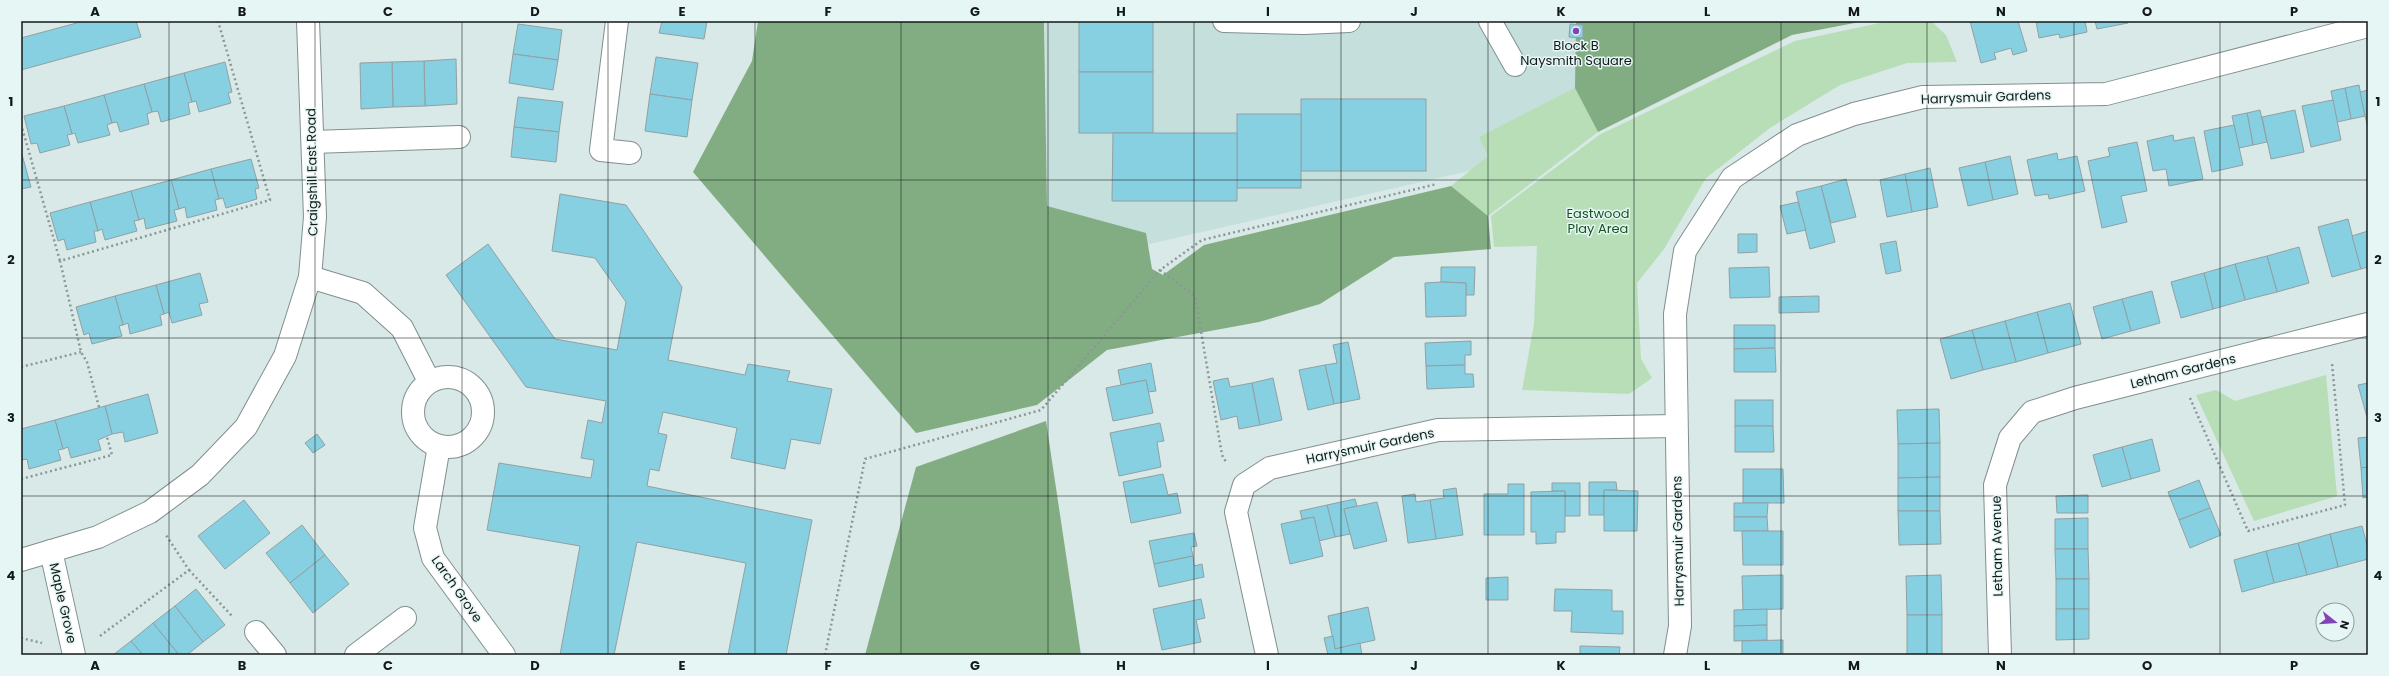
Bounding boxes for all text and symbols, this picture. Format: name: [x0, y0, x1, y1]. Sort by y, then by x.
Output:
text: A: [90, 2, 100, 21]
text: B: [238, 2, 247, 21]
text: C: [383, 2, 393, 21]
text: D: [530, 2, 540, 21]
text: E: [678, 2, 686, 21]
text: F: [824, 2, 832, 21]
text: G: [970, 2, 980, 21]
text: H: [1116, 2, 1126, 21]
text: I: [1266, 2, 1270, 21]
text: J: [1410, 2, 1418, 21]
text: K: [1556, 2, 1566, 21]
text: L: [1704, 2, 1710, 21]
text: M: [1848, 2, 1860, 21]
text: N: [1996, 2, 2006, 21]
text: O: [2142, 2, 2152, 21]
text: P: [2290, 2, 2298, 21]
marker: Block B Naysmith Square: [1571, 26, 1581, 36]
place label: Block B Naysmith Square: [1520, 36, 1632, 70]
street label: Harrysmuir Gardens: [1920, 85, 2052, 109]
text: 1: [9, 92, 13, 111]
text: 1: [2376, 92, 2380, 111]
street label: Craigshill East Road: [301, 108, 323, 236]
park label: Eastwood Play Area: [1566, 204, 1630, 238]
text: 2: [7, 250, 15, 269]
text: 2: [2374, 250, 2382, 269]
street label: Letham Gardens: [2128, 349, 2238, 393]
text: 3: [7, 408, 15, 427]
text: 3: [2374, 408, 2382, 427]
street label: Harrysmuir Gardens: [1304, 423, 1436, 469]
street label: Harrysmuir Gardens: [1667, 475, 1689, 606]
street label: Letham Avenue: [1987, 495, 2007, 597]
street label: Larch Grove: [427, 552, 487, 626]
street label: Maple Grove: [45, 561, 81, 645]
text: 4: [7, 566, 16, 585]
text: 4: [2374, 566, 2383, 585]
north arrow: [2315, 602, 2355, 642]
text: N: [2336, 619, 2353, 631]
text: A: [90, 656, 100, 675]
text: B: [238, 656, 247, 675]
text: C: [383, 656, 393, 675]
text: D: [530, 656, 540, 675]
text: E: [678, 656, 686, 675]
text: F: [824, 656, 832, 675]
text: G: [970, 656, 980, 675]
text: H: [1116, 656, 1126, 675]
text: I: [1266, 656, 1270, 675]
text: J: [1410, 656, 1418, 675]
text: K: [1556, 656, 1566, 675]
text: L: [1704, 656, 1710, 675]
text: M: [1848, 656, 1860, 675]
text: N: [1996, 656, 2006, 675]
text: O: [2142, 656, 2152, 675]
text: P: [2290, 656, 2298, 675]

